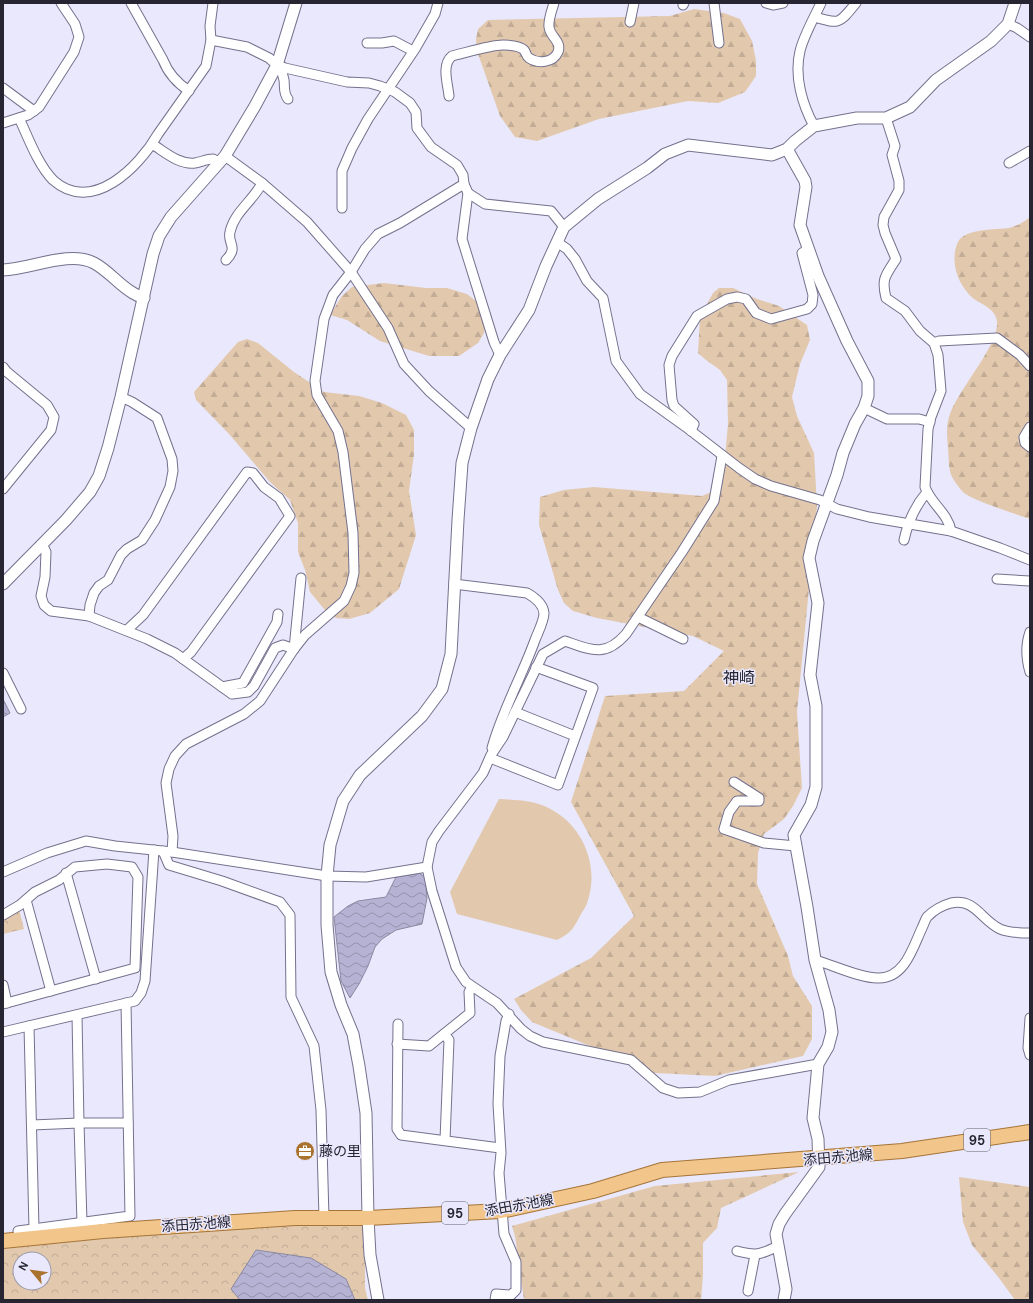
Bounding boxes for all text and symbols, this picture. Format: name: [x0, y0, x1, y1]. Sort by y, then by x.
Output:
district label: 神崎: [723, 667, 755, 688]
road number: 95: [964, 1129, 990, 1151]
office icon: 藤の里: [294, 1140, 316, 1162]
place label: 藤の里: [319, 1142, 361, 1160]
street label: 添田赤池線: [802, 1145, 874, 1169]
street label: 添田赤池線: [483, 1190, 555, 1220]
road number: 95: [442, 1202, 468, 1224]
street label: 添田赤池線: [160, 1213, 232, 1235]
north arrow: [12, 1251, 52, 1291]
text: N: [15, 1259, 31, 1273]

